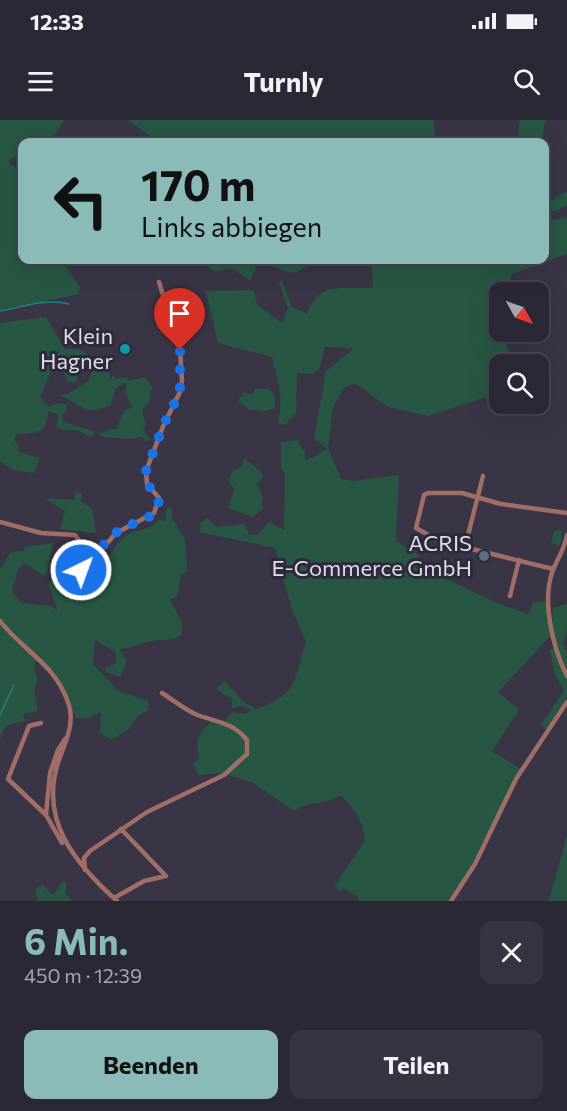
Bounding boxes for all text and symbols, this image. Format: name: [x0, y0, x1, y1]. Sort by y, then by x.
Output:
text: 12:33: [30, 8, 84, 35]
icon: menu: [24, 65, 57, 98]
text: Turnly: [243, 65, 324, 98]
icon: search: [510, 65, 543, 98]
text: 170 m: [141, 158, 255, 210]
icon: left: [42, 162, 120, 240]
text: Links abbiegen: [141, 210, 322, 243]
north arrow: [489, 282, 549, 342]
map controls: [489, 282, 549, 414]
pin: [154, 288, 205, 350]
icon: arrive: [163, 297, 196, 330]
place label: Klein Hagner: [40, 322, 113, 374]
marker: Klein Hagner: [118, 342, 132, 356]
button: search: [489, 354, 549, 414]
place label: ACRIS E-Commerce GmbH: [272, 529, 472, 581]
position arrow: [49, 538, 113, 602]
marker: ACRIS E-Commerce GmbH: [477, 549, 491, 563]
text: 6 Min.: [24, 918, 128, 962]
button: close: [480, 921, 543, 984]
text: 450 m · 12:39: [24, 963, 142, 987]
button: Beenden: [24, 1030, 278, 1099]
button: Teilen: [290, 1030, 543, 1099]

